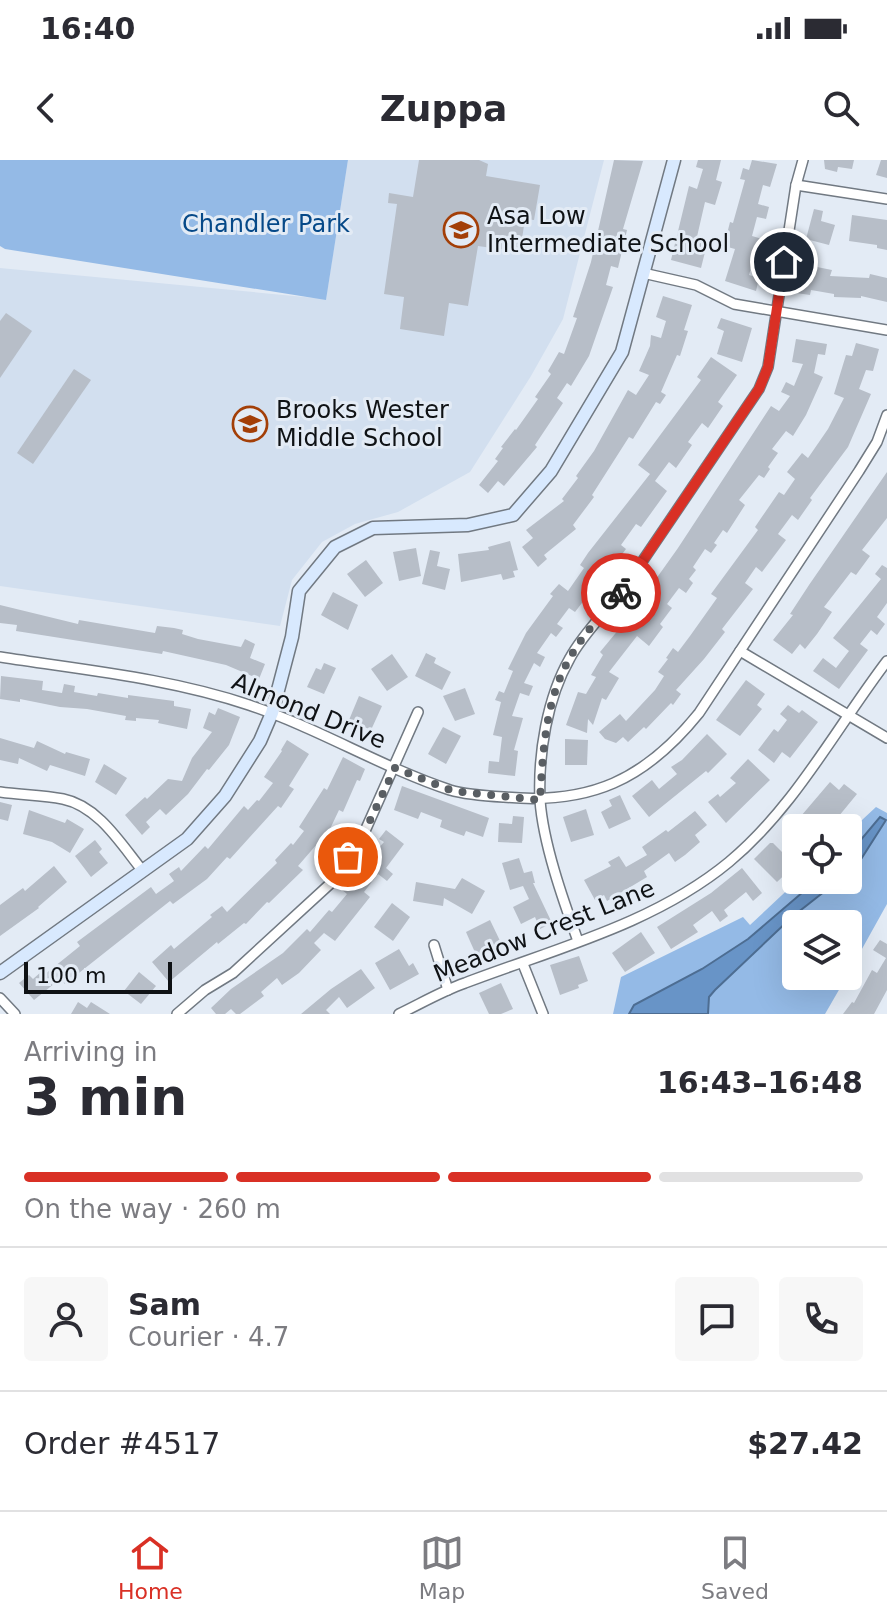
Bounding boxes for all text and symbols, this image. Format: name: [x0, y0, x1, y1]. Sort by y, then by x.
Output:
text: 16:40: [40, 11, 136, 46]
icon: back: [24, 86, 68, 130]
icon: search: [819, 86, 863, 130]
text: Zuppa: [380, 88, 507, 129]
place label: Asa Low Intermediate School: [487, 202, 729, 258]
park label: Chandler Park: [182, 210, 350, 238]
school or university icon: Asa Low Intermediate School: [442, 211, 480, 249]
pin: [750, 228, 818, 296]
icon: home: [762, 240, 806, 284]
place label: Brooks Wester Middle School: [276, 396, 449, 452]
school or university icon: Brooks Wester Middle School: [231, 405, 269, 443]
courier: [581, 553, 661, 633]
icon: bike: [599, 571, 643, 615]
street label: Almond Drive: [228, 667, 390, 755]
map controls: [782, 814, 862, 990]
button: locate: [782, 814, 862, 894]
pin: [314, 823, 382, 891]
icon: bag: [326, 835, 370, 879]
street label: Meadow Crest Lane: [429, 874, 659, 988]
button: layers: [782, 910, 862, 990]
scale bar: [24, 958, 172, 994]
text: 100 m: [36, 963, 106, 988]
text: Arriving in: [24, 1037, 158, 1067]
text: 16:43–16:48: [657, 1065, 863, 1100]
text: 3 min: [24, 1067, 187, 1127]
text: On the way · 260 m: [24, 1194, 281, 1224]
button: person: [24, 1277, 108, 1361]
button: chat: [675, 1277, 759, 1361]
button: phone: [779, 1277, 863, 1361]
text: Sam: [128, 1287, 201, 1322]
text: Courier · 4.7: [128, 1322, 289, 1352]
text: Order #4517: [24, 1426, 220, 1461]
text: $27.42: [747, 1426, 863, 1461]
tab: Home: [118, 1531, 183, 1604]
tab: Map: [419, 1531, 465, 1604]
tab: Saved: [701, 1531, 769, 1604]

